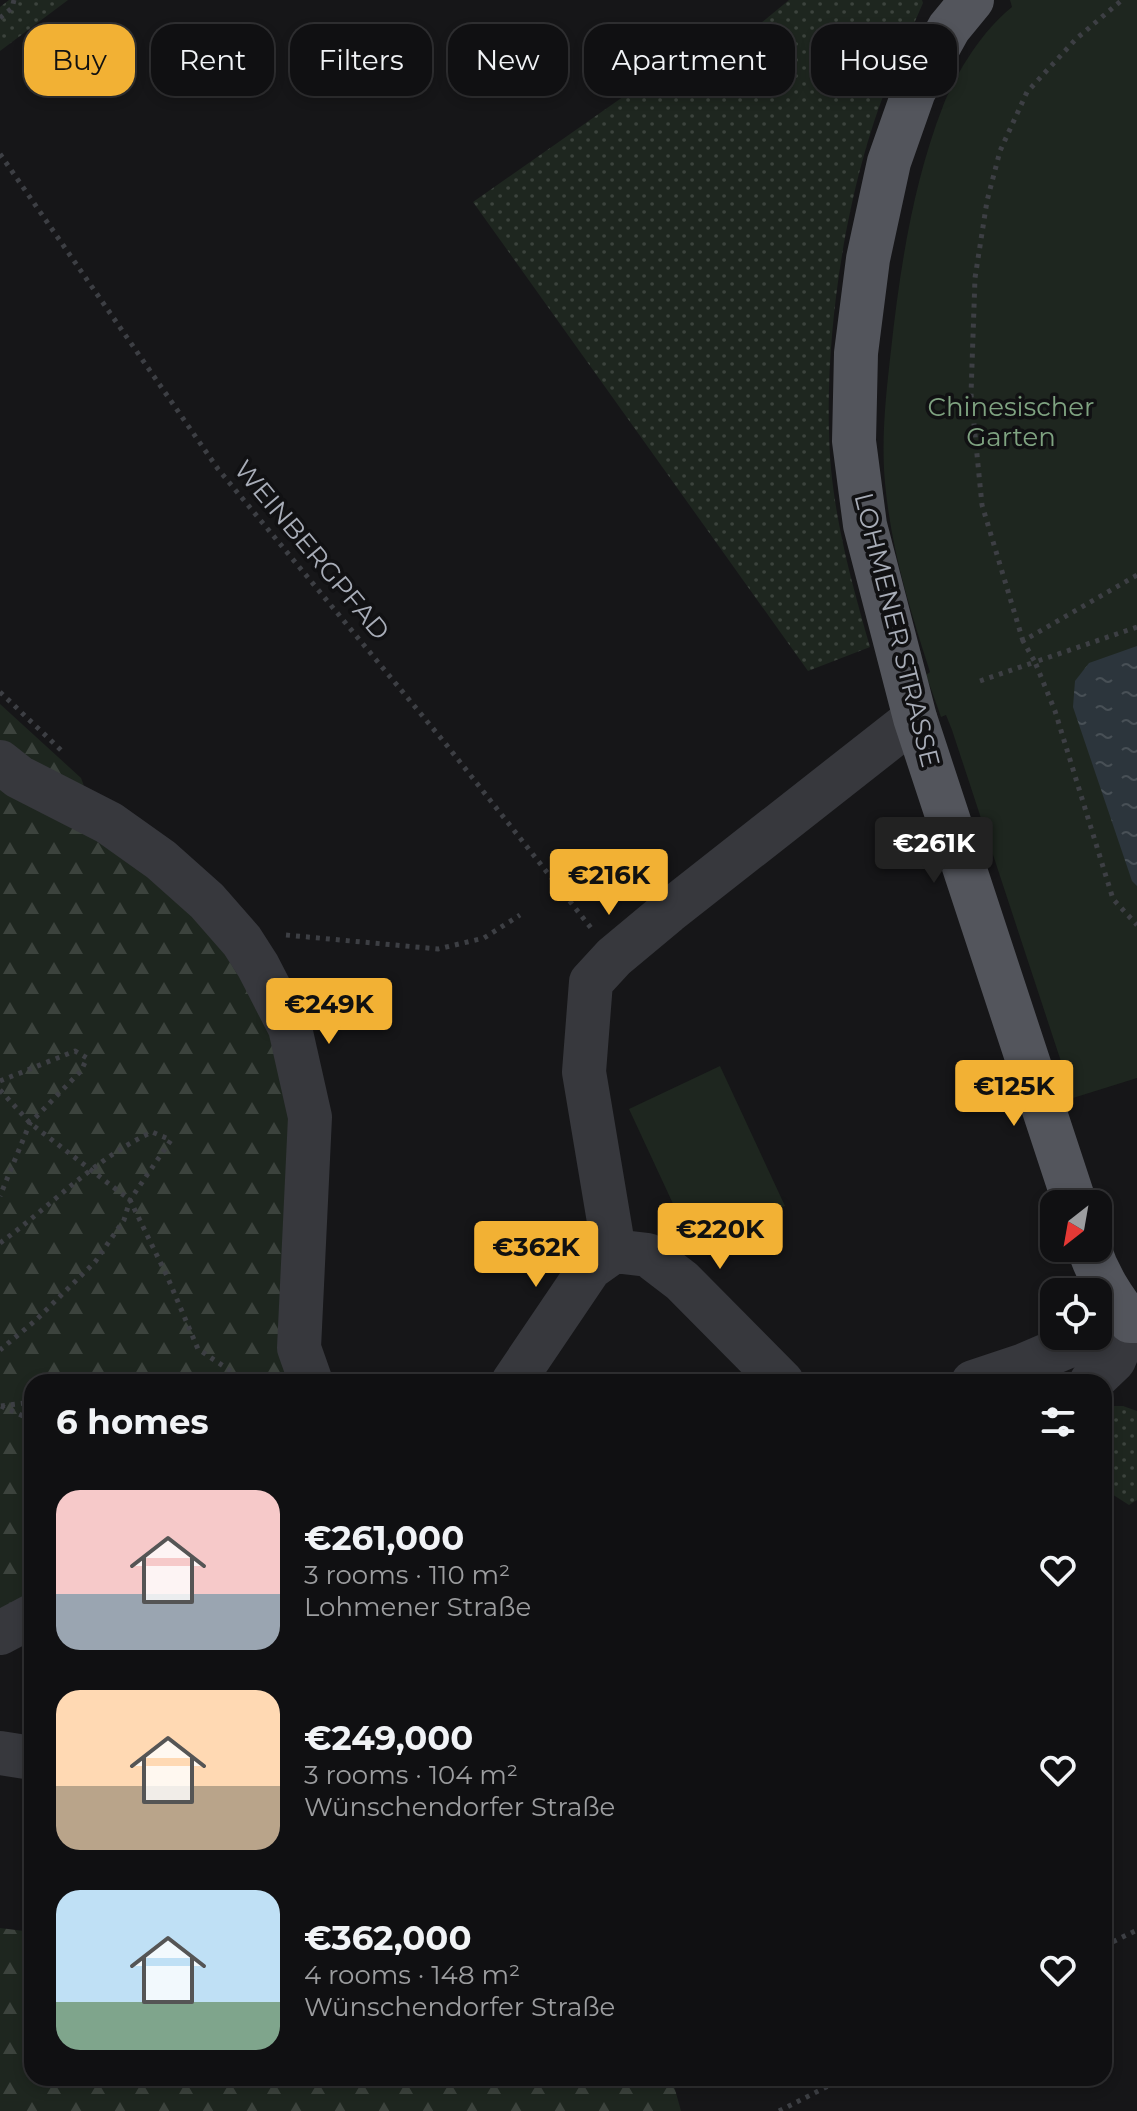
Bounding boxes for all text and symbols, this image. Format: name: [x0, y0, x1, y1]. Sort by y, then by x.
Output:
chip: Buy: [24, 24, 135, 96]
chip: Rent: [151, 24, 274, 96]
chip: Filters: [290, 24, 432, 96]
chip: New: [448, 24, 568, 96]
chip: Apartment: [584, 24, 795, 96]
chip: House: [811, 24, 957, 96]
park label: Chinesischer Garten: [928, 391, 1094, 453]
street label: WEINBERGPFAD: [227, 454, 397, 646]
street label: LOHMENER STRASSE: [847, 489, 947, 771]
pin: €261K: [878, 817, 990, 885]
text: €261K: [893, 827, 975, 859]
pin: €216K: [553, 849, 665, 917]
text: €216K: [568, 859, 650, 891]
pin: €249K: [273, 978, 385, 1046]
text: €249K: [284, 988, 374, 1020]
pin: €125K: [958, 1060, 1070, 1128]
text: €125K: [973, 1070, 1055, 1102]
north arrow: [1040, 1190, 1112, 1262]
map controls: [1040, 1190, 1112, 1350]
pin: €220K: [664, 1203, 776, 1271]
text: €220K: [676, 1213, 764, 1245]
pin: €362K: [480, 1221, 592, 1289]
text: €362K: [492, 1231, 580, 1263]
button: locate: [1040, 1278, 1112, 1350]
icon: filters: [1036, 1400, 1080, 1444]
text: 6 homes: [56, 1401, 209, 1443]
text: €261,000: [304, 1517, 464, 1559]
icon: home: [120, 1522, 216, 1618]
icon: heart: [1036, 1548, 1080, 1592]
text: 3 rooms · 110 m²: [304, 1559, 510, 1591]
text: Lohmener Straße: [304, 1591, 531, 1623]
text: €249,000: [304, 1717, 473, 1759]
icon: home: [120, 1722, 216, 1818]
icon: heart: [1036, 1748, 1080, 1792]
text: 3 rooms · 104 m²: [304, 1759, 518, 1791]
text: Wünschendorfer Straße: [304, 1791, 615, 1823]
text: €362,000: [304, 1917, 471, 1959]
icon: home: [120, 1922, 216, 2018]
icon: heart: [1036, 1948, 1080, 1992]
text: 4 rooms · 148 m²: [304, 1959, 520, 1991]
text: Wünschendorfer Straße: [304, 1991, 615, 2023]

